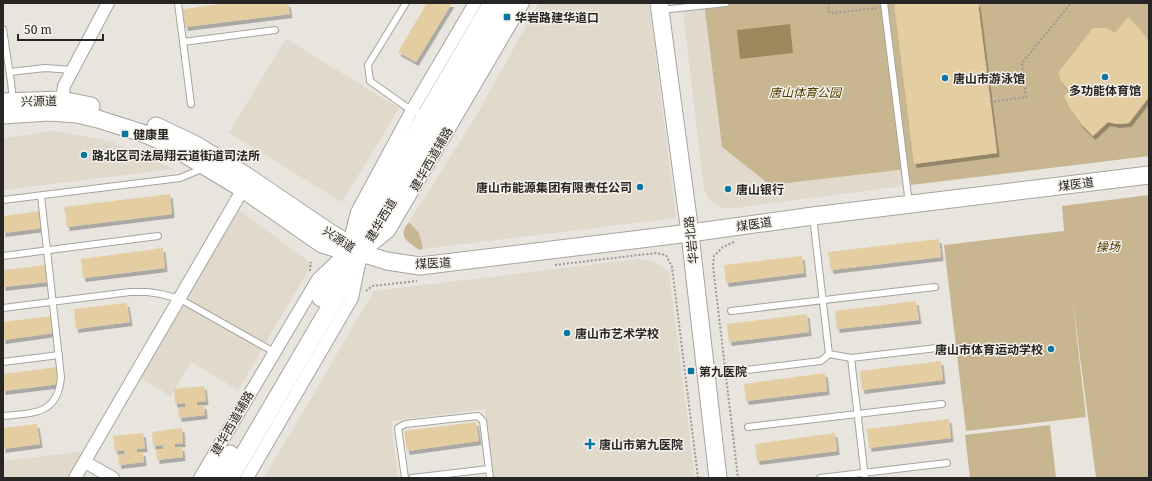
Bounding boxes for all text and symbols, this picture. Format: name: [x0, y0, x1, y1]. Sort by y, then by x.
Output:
place label: 华岩路建华道口: [515, 9, 599, 26]
marker: 华岩路建华道口: [502, 12, 512, 22]
scale bar: [18, 16, 103, 42]
text: 50 m: [24, 21, 52, 38]
place label: 唐山市游泳馆: [953, 70, 1025, 87]
marker: 多功能体育馆: [1100, 72, 1110, 82]
marker: 唐山市游泳馆: [940, 73, 950, 83]
place label: 多功能体育馆: [1069, 82, 1141, 99]
park label: 唐山体育公园: [769, 84, 843, 101]
street label: 兴源道: [21, 92, 57, 110]
street label: 建华西道辅路: [406, 124, 456, 194]
place label: 健康里: [133, 126, 169, 143]
marker: 健康里: [120, 129, 130, 139]
place label: 路北区司法局翔云道街道司法所: [92, 147, 260, 164]
marker: 路北区司法局翔云道街道司法所: [79, 150, 89, 160]
street label: 煤医道: [1057, 173, 1095, 195]
place label: 唐山市能源集团有限责任公司: [476, 179, 632, 196]
place label: 唐山银行: [736, 181, 784, 198]
marker: 唐山市能源集团有限责任公司: [635, 182, 645, 192]
marker: 唐山银行: [723, 184, 733, 194]
street label: 建华西道: [361, 195, 401, 245]
street label: 煤医道: [735, 213, 773, 235]
street label: 华岩北路: [680, 215, 702, 265]
street label: 兴源道: [319, 222, 359, 256]
park label: 操场: [1096, 238, 1121, 255]
street label: 煤医道: [415, 254, 451, 272]
place label: 唐山市艺术学校: [575, 325, 659, 342]
marker: 唐山市艺术学校: [562, 328, 572, 338]
place label: 唐山市体育运动学校: [935, 341, 1043, 358]
marker: 唐山市体育运动学校: [1046, 344, 1056, 354]
place label: 第九医院: [699, 363, 747, 380]
marker: 第九医院: [686, 366, 696, 376]
street label: 建华西道辅路: [207, 388, 257, 458]
place label: 唐山市第九医院: [599, 436, 683, 453]
marker: 唐山市第九医院: [584, 438, 596, 450]

